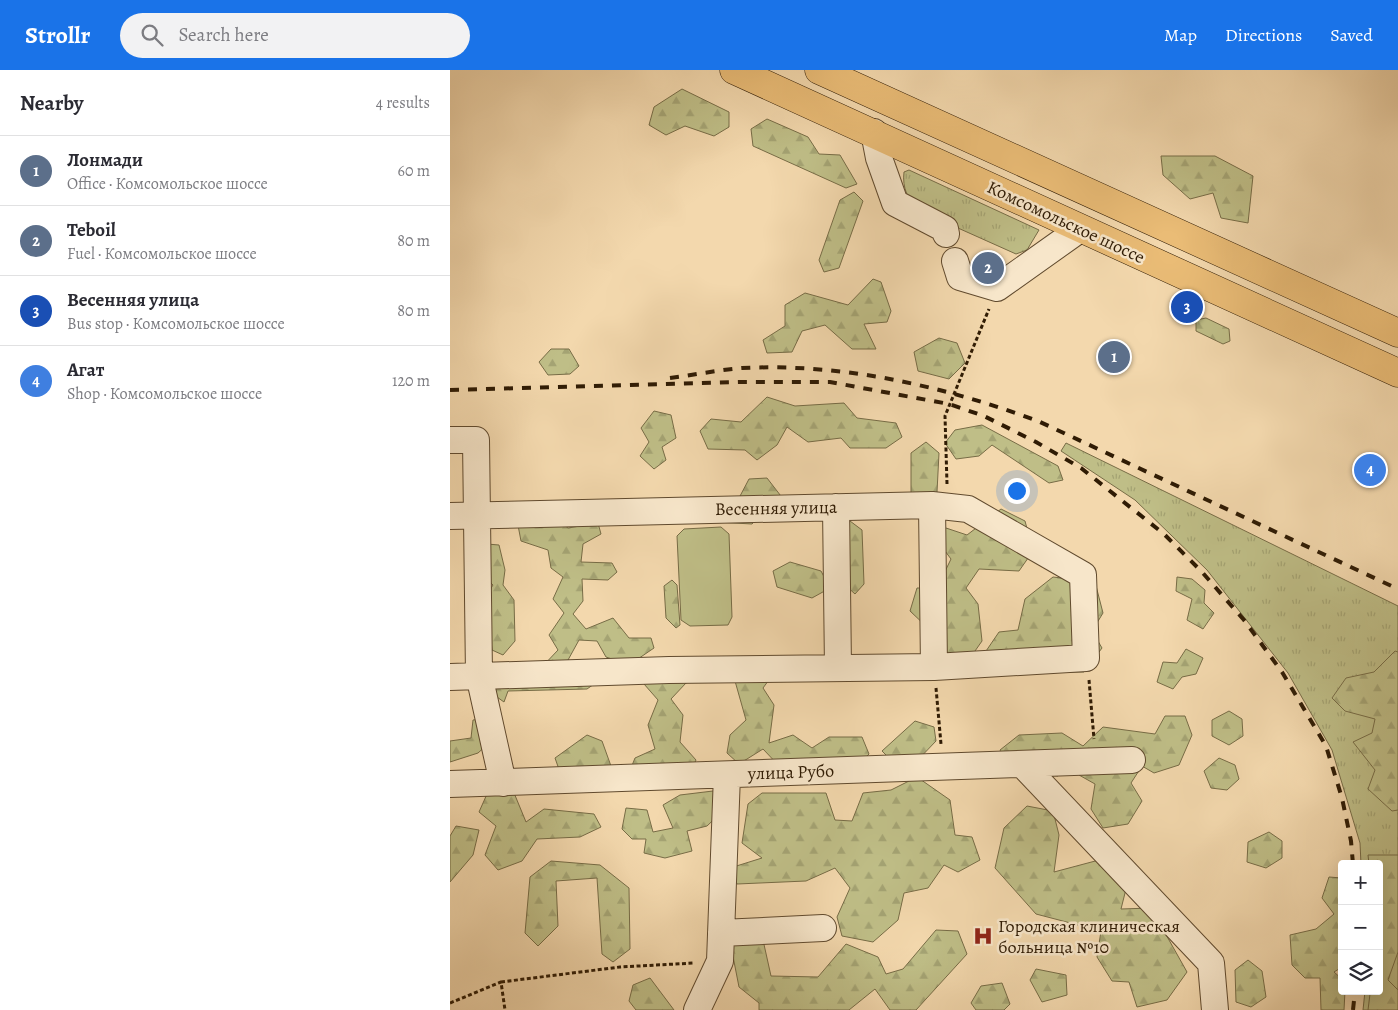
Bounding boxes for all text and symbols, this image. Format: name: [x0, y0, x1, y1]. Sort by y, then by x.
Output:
search box: [120, 13, 470, 58]
text: Strollr: [25, 19, 90, 51]
icon: search: [138, 21, 166, 49]
text: Search here: [178, 22, 269, 48]
text: Map: [1164, 23, 1197, 47]
text: Directions: [1225, 23, 1302, 47]
text: Saved: [1330, 23, 1373, 47]
text: Nearby: [20, 89, 83, 117]
text: 4 results: [376, 92, 430, 114]
text: Лонмади: [67, 147, 143, 173]
text: 1: [33, 160, 39, 182]
text: 60 m: [398, 160, 430, 182]
text: Office · Комсомольское шоссе: [67, 173, 268, 195]
street label: Комсомольское шоссе: [983, 175, 1149, 269]
text: Teboil: [67, 217, 116, 243]
text: 2: [32, 230, 40, 252]
text: 80 m: [397, 230, 430, 252]
text: Fuel · Комсомольское шоссе: [67, 243, 257, 265]
pin: 2: [972, 249, 1004, 287]
text: Весенняя улица: [67, 287, 199, 313]
pin: 3: [1171, 288, 1203, 326]
text: 3: [33, 300, 39, 322]
text: 80 m: [397, 300, 430, 322]
text: Bus stop · Комсомольское шоссе: [67, 313, 285, 335]
pin: 1: [1098, 338, 1130, 376]
text: Агат: [67, 357, 104, 383]
text: 4: [32, 370, 40, 392]
text: 120 m: [392, 370, 430, 392]
text: Shop · Комсомольское шоссе: [67, 383, 262, 405]
pin: 4: [1354, 451, 1386, 489]
your location: [1004, 478, 1030, 504]
street label: Весенняя улица: [715, 495, 838, 521]
street label: улица Рубо: [746, 759, 835, 786]
map controls: [1338, 860, 1383, 995]
button: +: [1338, 860, 1383, 905]
button: −: [1338, 905, 1383, 950]
place label: Городская клиническая больница №10: [998, 914, 1180, 959]
hospital icon: Городская клиническая больница №10: [972, 925, 994, 947]
button: layers: [1338, 950, 1383, 995]

